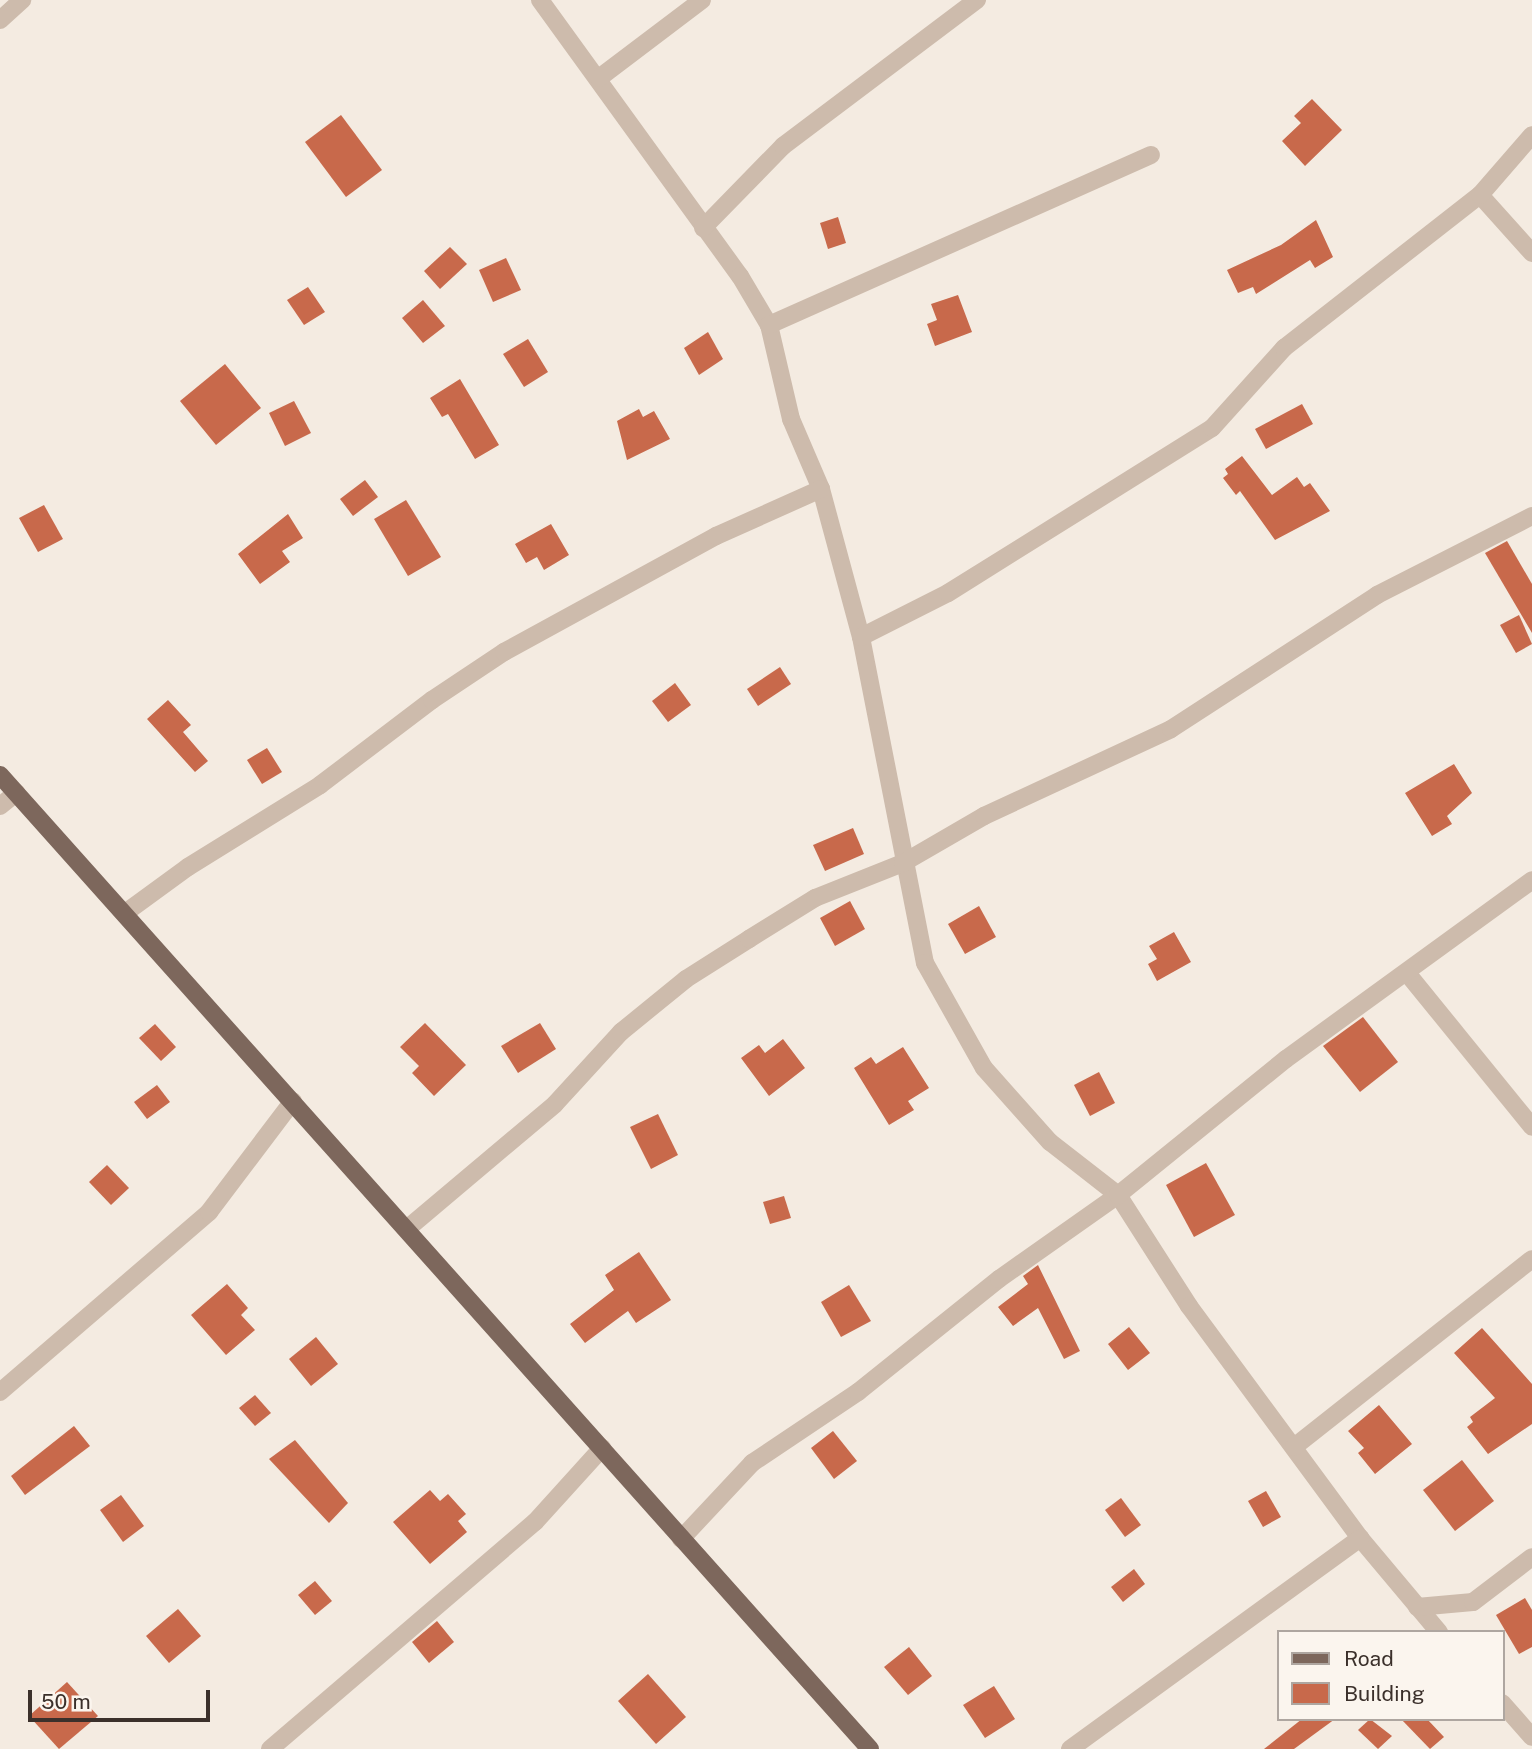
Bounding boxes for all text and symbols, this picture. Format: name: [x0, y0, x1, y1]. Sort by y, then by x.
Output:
legend: [1276, 1630, 1504, 1721]
text: Road: [1344, 1646, 1394, 1671]
scale bar: [32, 1676, 214, 1720]
text: Building: [1344, 1681, 1425, 1706]
text: 50 m: [41, 1689, 91, 1714]

